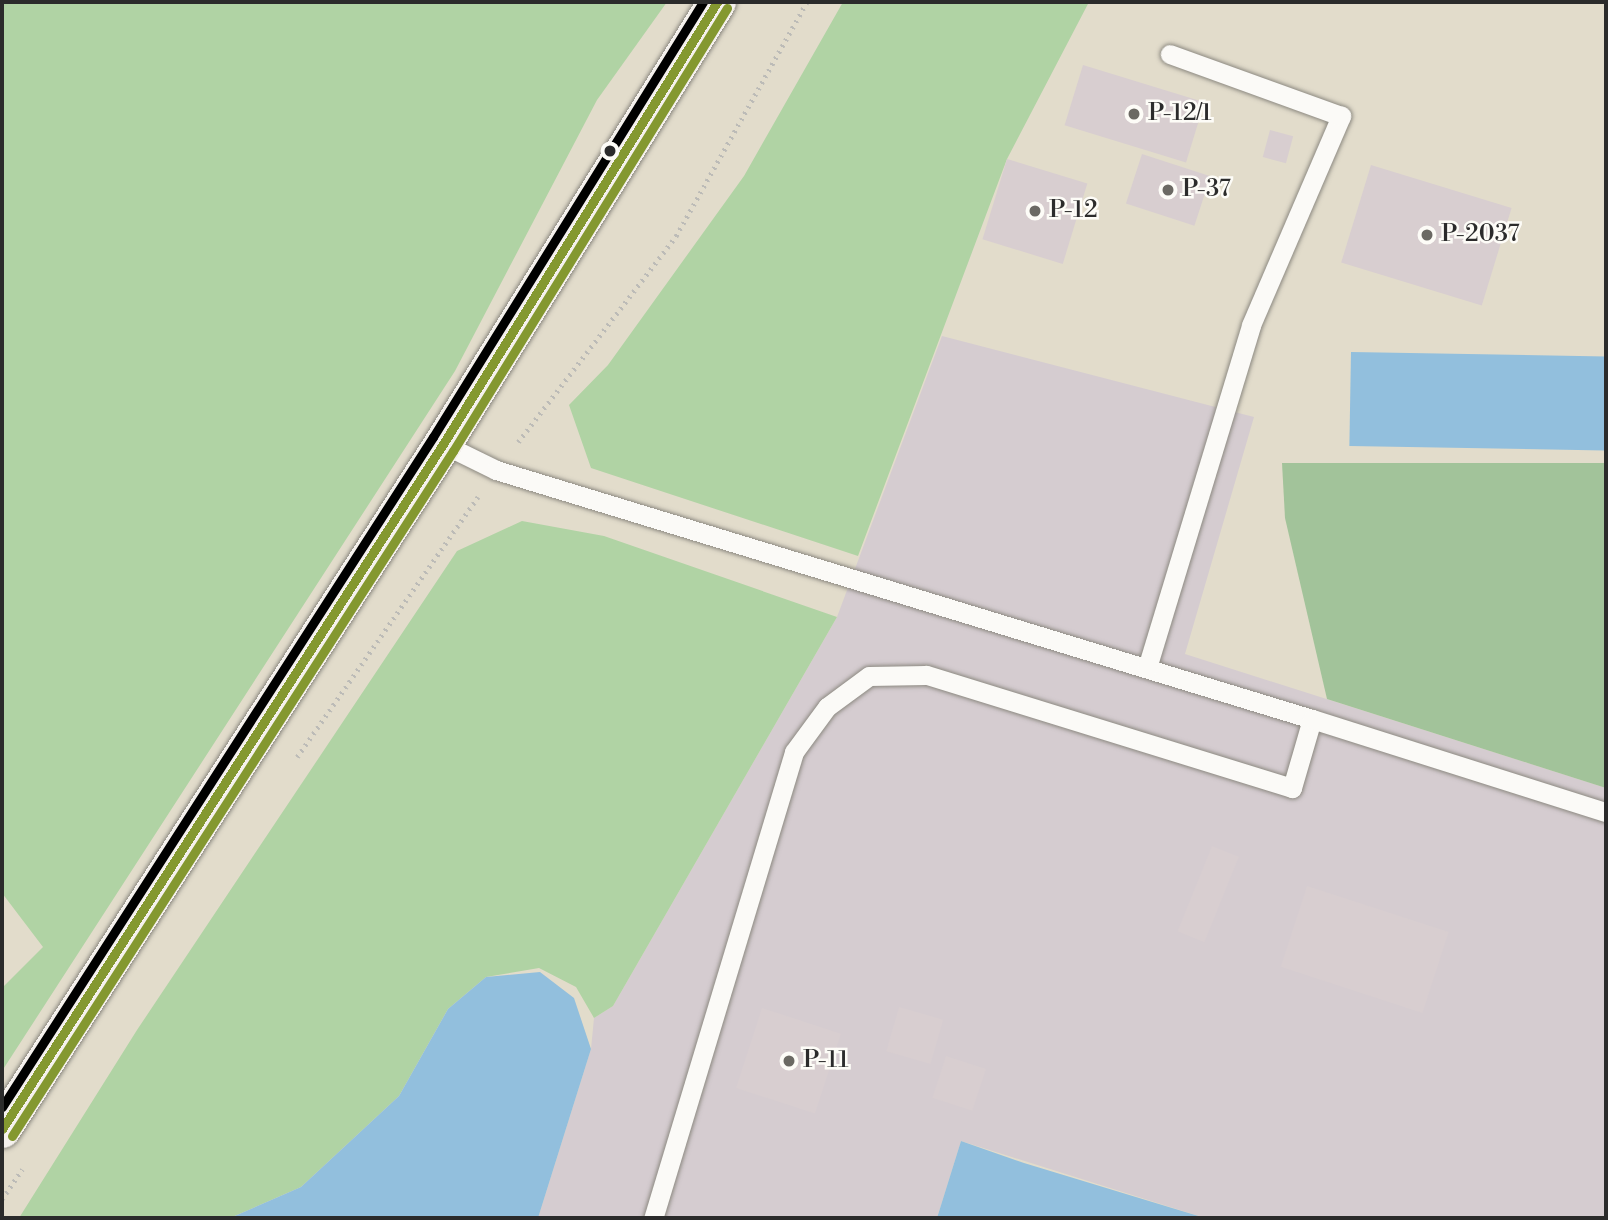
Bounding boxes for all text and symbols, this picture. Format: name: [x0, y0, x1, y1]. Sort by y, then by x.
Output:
place label: P-12/1: [1148, 100, 1211, 128]
marker: P-12/1: [1126, 106, 1142, 122]
unlabelled marker: [603, 144, 617, 158]
place label: P-37: [1182, 176, 1231, 204]
marker: P-37: [1160, 182, 1176, 198]
place label: P-12: [1049, 197, 1098, 225]
marker: P-12: [1027, 203, 1043, 219]
place label: P-2037: [1441, 221, 1520, 249]
marker: P-2037: [1419, 227, 1435, 243]
place label: P-11: [803, 1047, 849, 1075]
marker: P-11: [781, 1053, 797, 1069]

